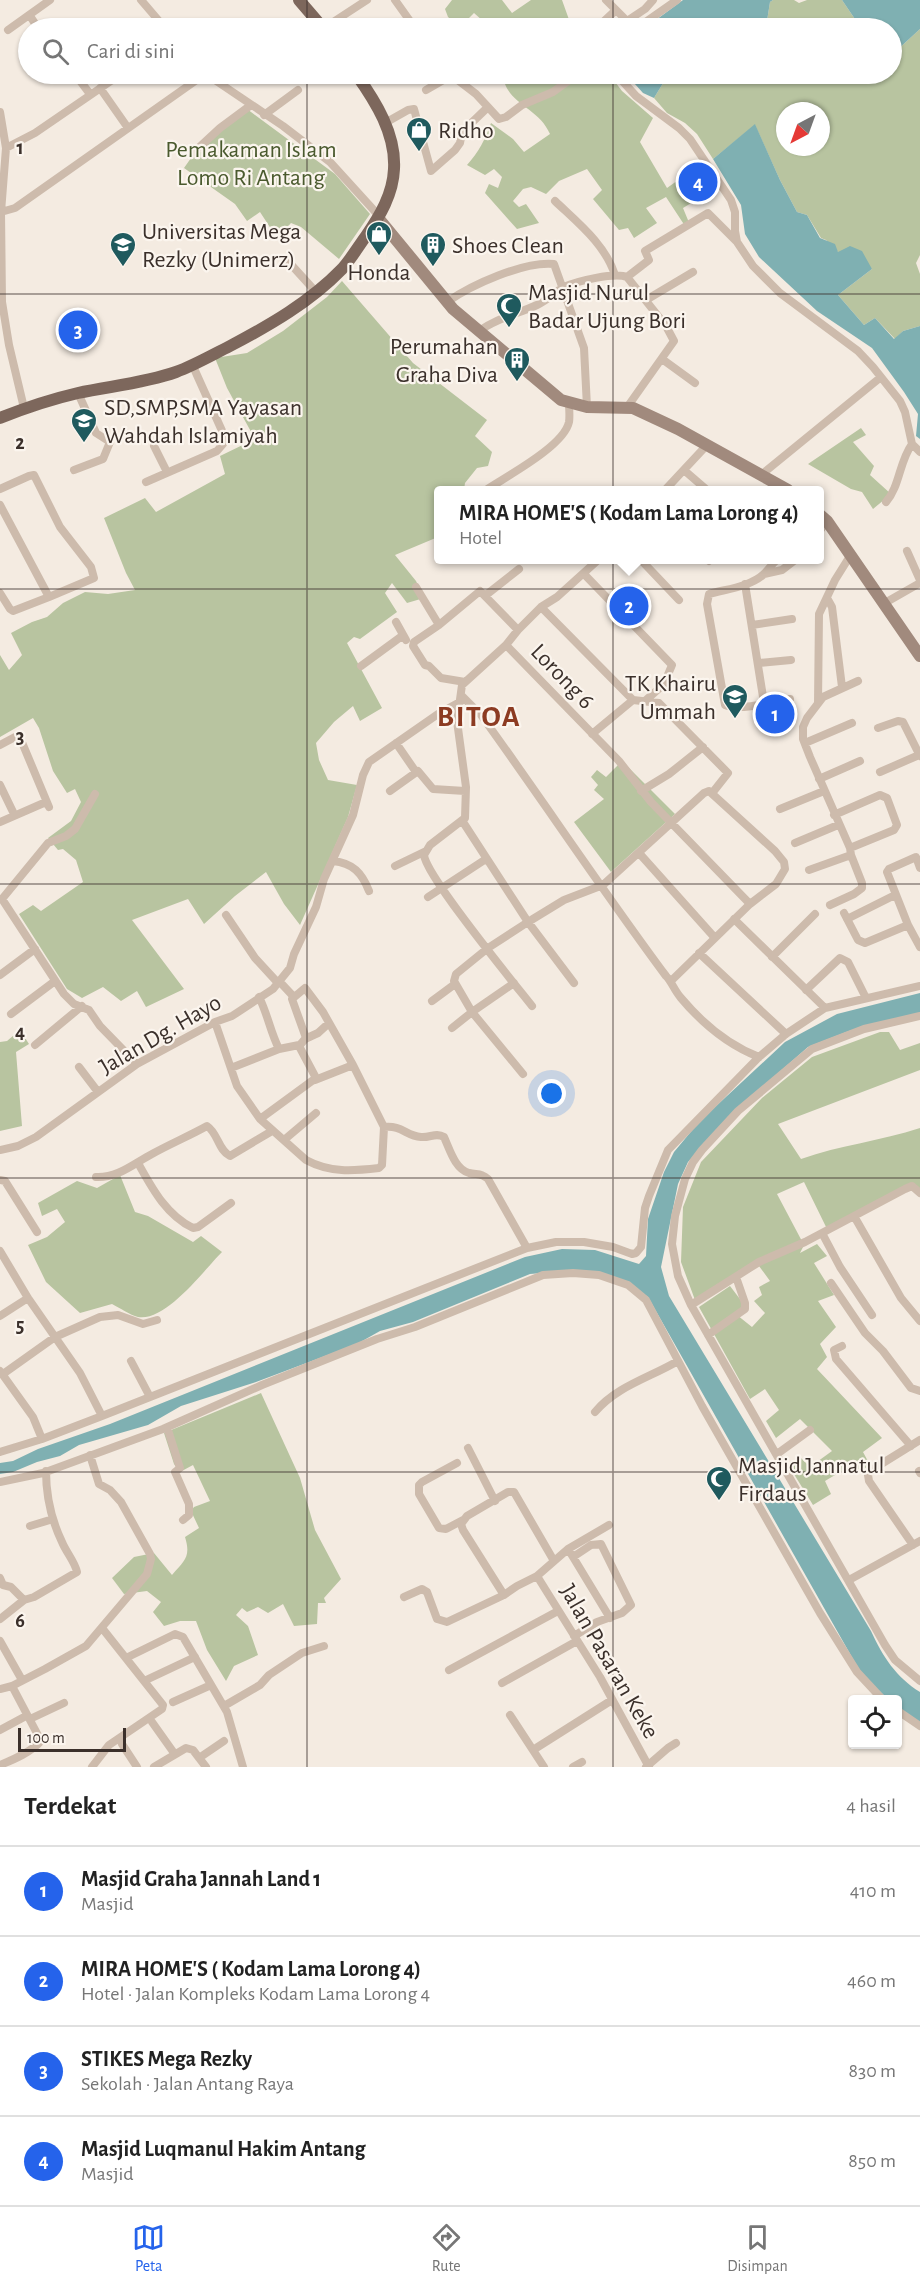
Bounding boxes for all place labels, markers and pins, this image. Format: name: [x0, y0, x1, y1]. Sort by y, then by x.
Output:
shop icon: Ridho: [404, 115, 434, 153]
place label: Ridho: [438, 119, 494, 143]
pin: 4: [678, 160, 718, 204]
shop icon: Honda: [364, 219, 394, 257]
place label: Universitas Mega Rezky (Unimerz): [142, 220, 301, 272]
school or university icon: Universitas Mega Rezky (Unimerz): [108, 230, 138, 268]
building icon: Shoes Clean: [418, 230, 448, 268]
place label: Shoes Clean: [452, 234, 564, 258]
place label: Honda: [347, 261, 411, 285]
place label: Masjid Nurul Badar Ujung Bori: [528, 281, 686, 333]
mosque icon: Masjid Nurul Badar Ujung Bori: [494, 291, 524, 329]
pin: 3: [58, 308, 98, 352]
place label: Perumahan Graha Diva: [390, 335, 498, 387]
building icon: Perumahan Graha Diva: [502, 345, 532, 383]
place label: SD,SMP,SMA Yayasan Wahdah Islamiyah: [104, 396, 302, 448]
school or university icon: SD,SMP,SMA Yayasan Wahdah Islamiyah: [69, 406, 99, 444]
pin: 2: [610, 584, 648, 628]
place label: TK Khairu Ummah: [625, 672, 716, 724]
school or university icon: TK Khairu Ummah: [720, 682, 750, 720]
pin: 1: [756, 692, 794, 736]
place label: Masjid Jannatul Firdaus: [738, 1454, 884, 1506]
mosque icon: Masjid Jannatul Firdaus: [704, 1464, 734, 1502]

